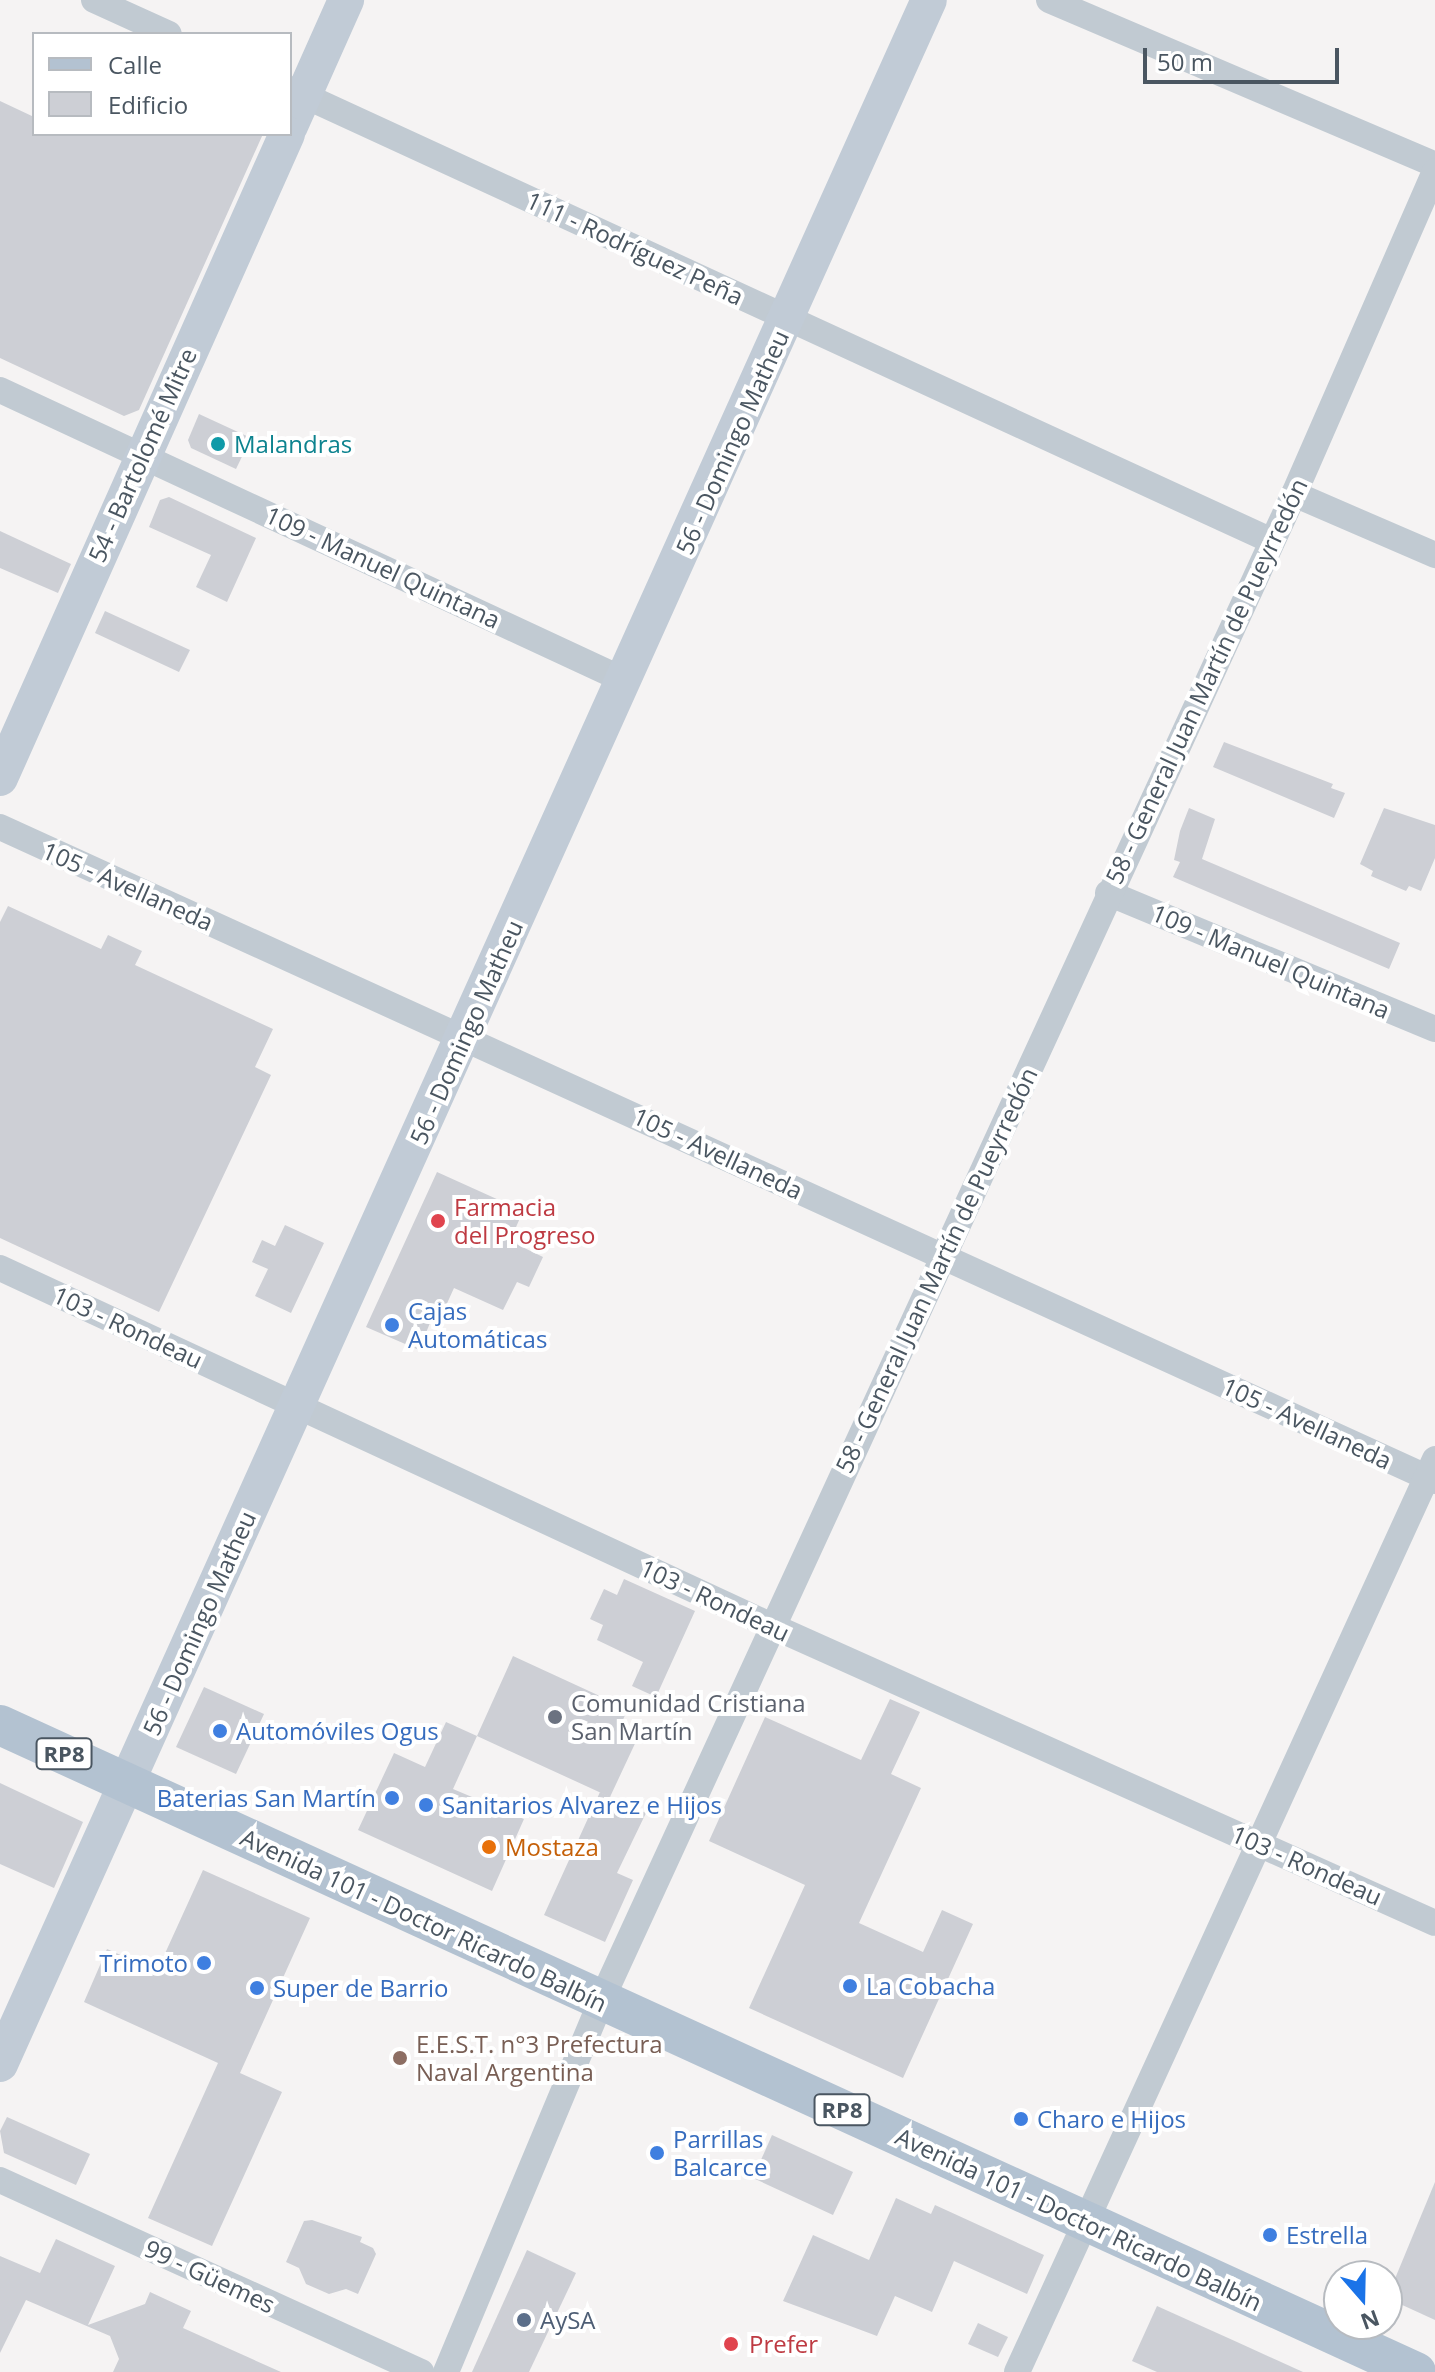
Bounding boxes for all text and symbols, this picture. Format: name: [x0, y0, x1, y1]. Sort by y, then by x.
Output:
legend: [32, 32, 292, 136]
scale bar: [1147, 32, 1343, 82]
text: 50 m: [1157, 45, 1213, 78]
text: Calle: [108, 48, 162, 81]
text: Edificio: [108, 88, 188, 121]
street label: 111 - Rodríguez Peña: [522, 185, 748, 311]
street label: 56 - Domingo Matheu: [670, 325, 794, 559]
street label: 54 - Bartolomé Mitre: [82, 344, 202, 566]
place label: Malandras: [234, 430, 352, 458]
marker: Malandras: [209, 435, 227, 453]
street label: 58 - General Juan Martín de Pueyrredón: [1099, 474, 1313, 888]
street label: 109 - Manuel Quintana: [261, 500, 505, 634]
street label: 105 - Avellaneda: [38, 835, 218, 937]
street label: 109 - Manuel Quintana: [1148, 898, 1394, 1024]
street label: 56 - Domingo Matheu: [404, 915, 528, 1149]
street label: 58 - General Juan Martín de Pueyrredón: [829, 1063, 1043, 1477]
street label: 105 - Avellaneda: [629, 1101, 807, 1205]
place label: Farmacia del Progreso: [454, 1193, 595, 1249]
marker: Farmacia del Progreso: [429, 1212, 447, 1230]
street label: 103 - Rondeau: [49, 1280, 207, 1374]
place label: Cajas Automáticas: [408, 1297, 547, 1353]
marker: Cajas Automáticas: [383, 1316, 401, 1334]
street label: 105 - Avellaneda: [1218, 1371, 1396, 1475]
street label: 56 - Domingo Matheu: [137, 1506, 261, 1740]
street label: 103 - Rondeau: [636, 1553, 794, 1647]
place label: Comunidad Cristiana San Martín: [571, 1689, 806, 1745]
marker: Comunidad Cristiana San Martín: [546, 1708, 564, 1726]
place label: Automóviles Ogus: [236, 1717, 439, 1745]
marker: Automóviles Ogus: [211, 1722, 229, 1740]
road number: RP8: [34, 1736, 94, 1772]
place label: Baterias San Martín: [157, 1784, 376, 1812]
marker: Baterias San Martín: [383, 1789, 401, 1807]
place label: Sanitarios Alvarez e Hijos: [442, 1791, 722, 1819]
marker: Sanitarios Alvarez e Hijos: [417, 1796, 435, 1814]
street label: 103 - Rondeau: [1227, 1819, 1387, 1911]
street label: Avenida 101 - Doctor Ricardo Balbín: [236, 1822, 612, 2018]
place label: Mostaza: [505, 1833, 599, 1861]
marker: Mostaza: [480, 1838, 498, 1856]
place label: Trimoto: [99, 1949, 188, 1977]
marker: Trimoto: [195, 1954, 213, 1972]
place label: La Cobacha: [866, 1972, 995, 2000]
place label: Super de Barrio: [273, 1974, 448, 2002]
marker: La Cobacha: [841, 1977, 859, 1995]
marker: Super de Barrio: [248, 1979, 266, 1997]
place label: E.E.S.T. n°3 Prefectura Naval Argentina: [416, 2030, 663, 2086]
marker: E.E.S.T. n°3 Prefectura Naval Argentina: [391, 2049, 409, 2067]
road number: RP8: [812, 2092, 872, 2128]
place label: Charo e Hijos: [1037, 2105, 1186, 2133]
marker: Charo e Hijos: [1012, 2110, 1030, 2128]
street label: Avenida 101 - Doctor Ricardo Balbín: [891, 2121, 1267, 2317]
place label: Parrillas Balcarce: [673, 2125, 768, 2181]
marker: Parrillas Balcarce: [648, 2144, 666, 2162]
place label: Estrella: [1286, 2221, 1368, 2249]
marker: Estrella: [1261, 2226, 1279, 2244]
street label: 99 - Güemes: [140, 2233, 280, 2319]
north arrow: [1323, 2260, 1403, 2340]
text: N: [1357, 2304, 1384, 2338]
place label: AySA: [540, 2306, 596, 2334]
marker: AySA: [515, 2311, 533, 2329]
place label: Prefer: [749, 2330, 818, 2358]
marker: Prefer: [720, 2333, 742, 2355]

